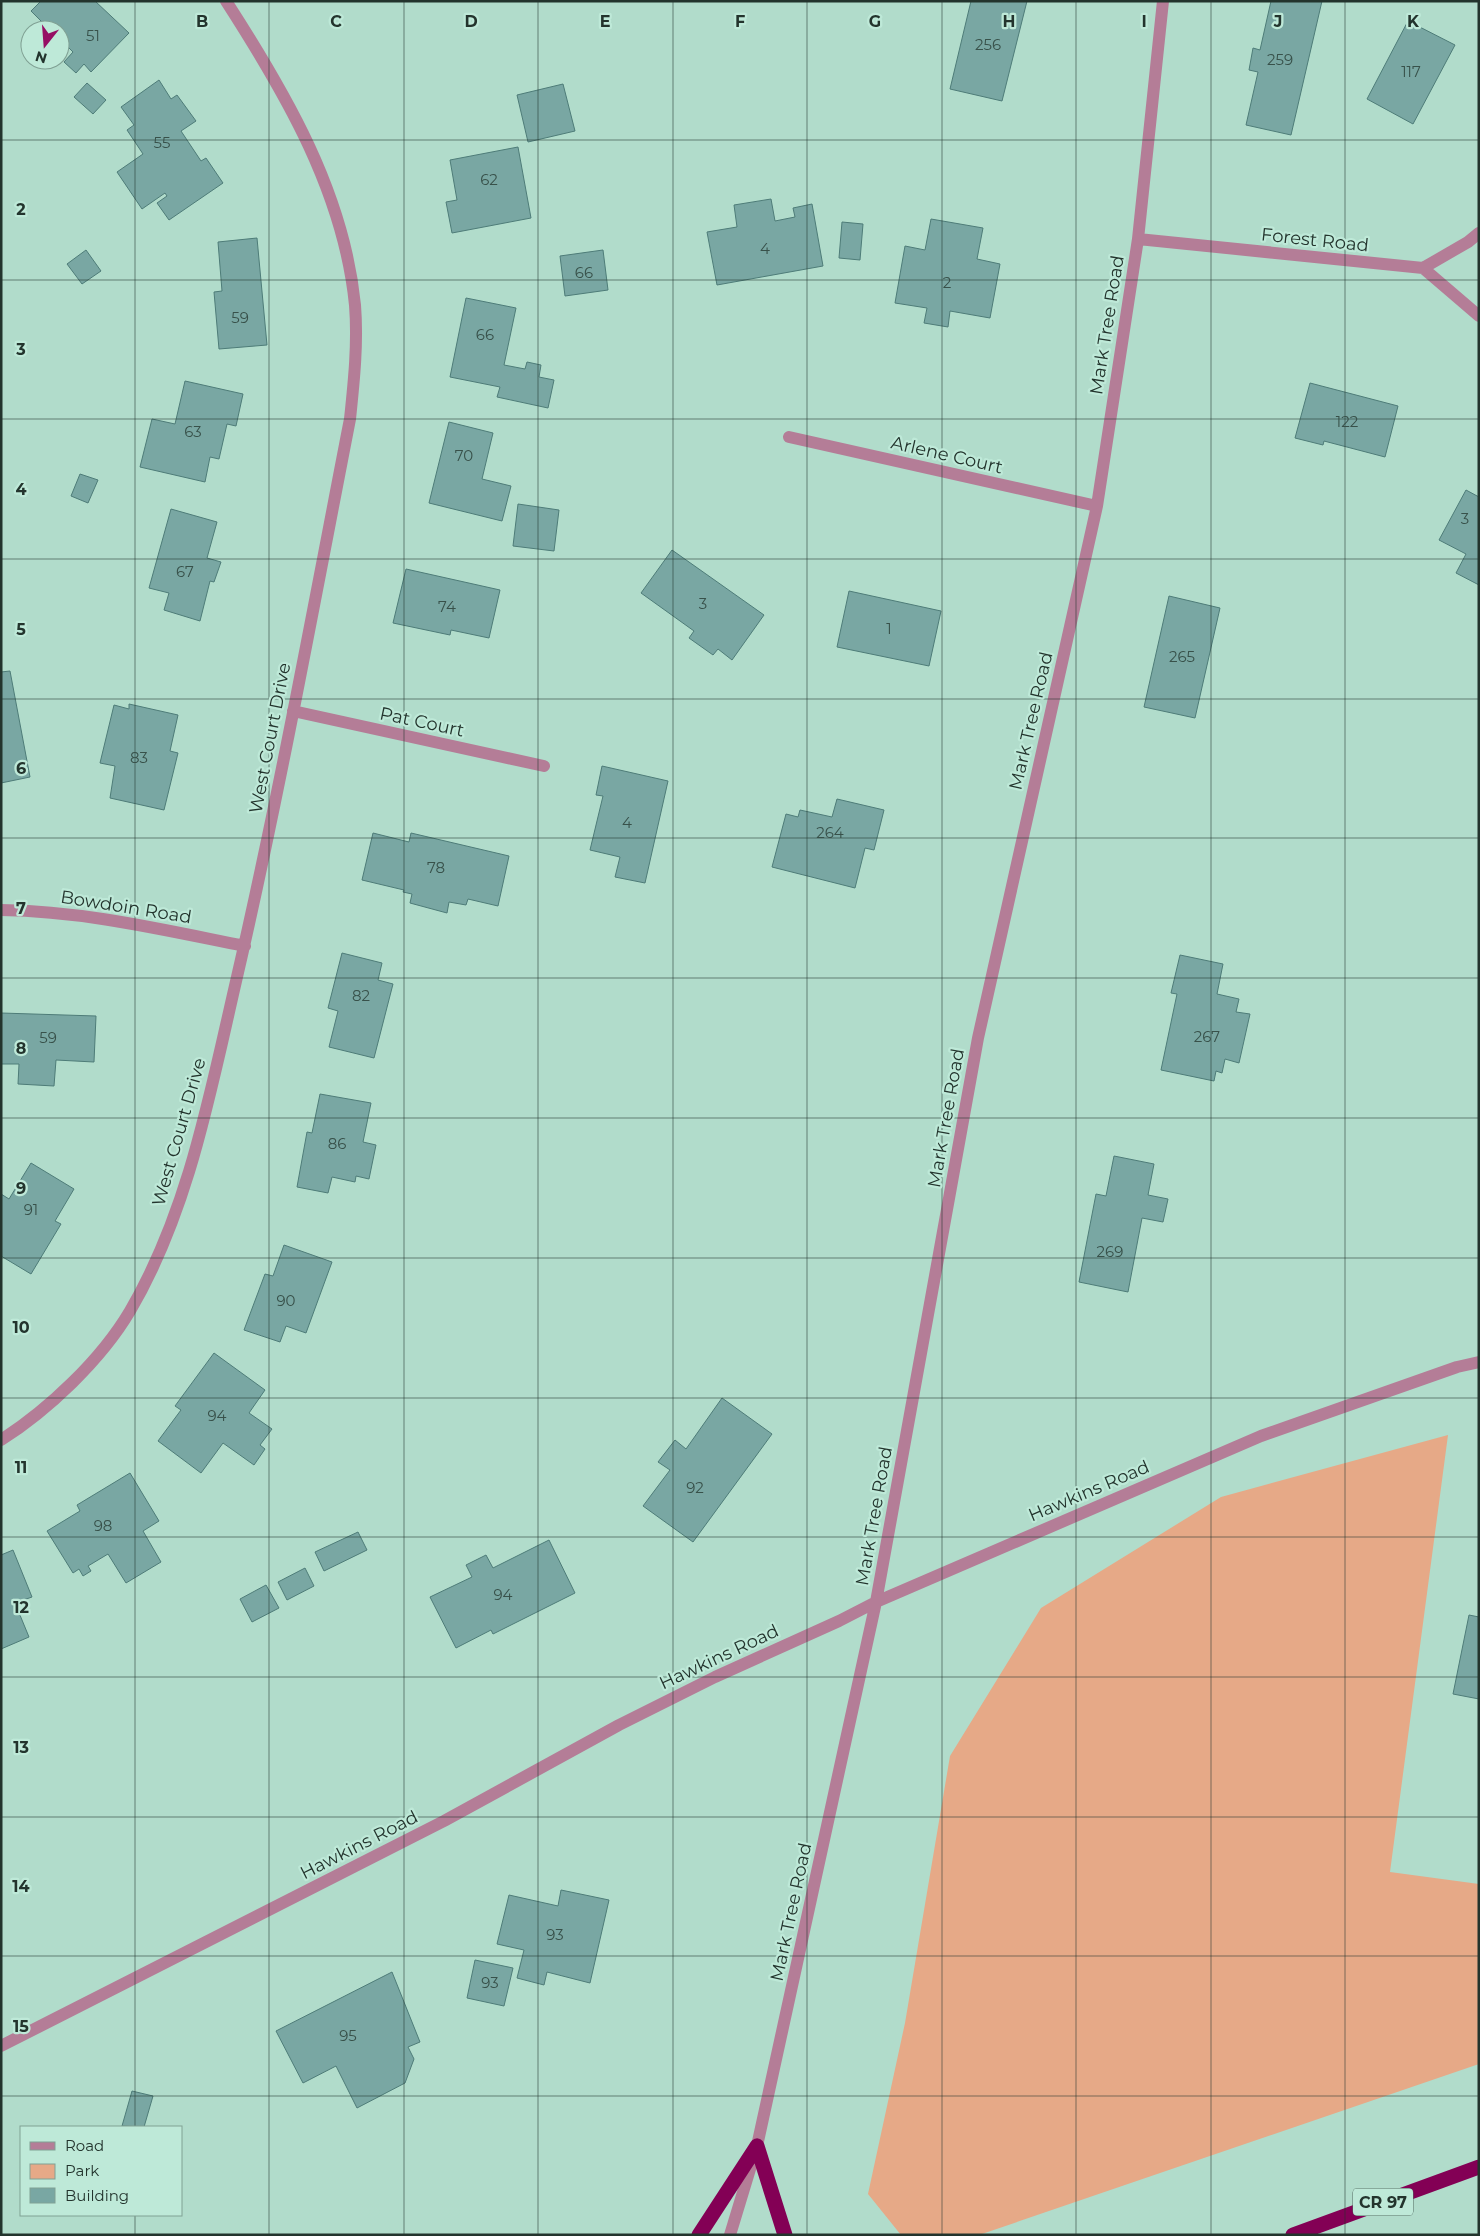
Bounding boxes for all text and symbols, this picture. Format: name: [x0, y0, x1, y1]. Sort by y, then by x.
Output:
text: B: [196, 12, 208, 31]
text: C: [330, 12, 342, 31]
text: D: [464, 12, 478, 31]
text: E: [600, 12, 610, 31]
text: F: [735, 12, 745, 31]
text: G: [869, 12, 881, 31]
text: H: [1003, 12, 1015, 31]
text: I: [1141, 12, 1147, 31]
text: J: [1273, 12, 1282, 31]
text: K: [1407, 12, 1420, 31]
north arrow: [20, 20, 70, 70]
house number: 51: [86, 26, 100, 45]
house number: 256: [975, 35, 1001, 54]
text: N: [33, 47, 49, 68]
house number: 259: [1267, 50, 1293, 69]
house number: 117: [1401, 62, 1421, 81]
house number: 55: [154, 133, 170, 152]
house number: 62: [480, 170, 498, 189]
text: 2: [16, 200, 26, 219]
street label: Forest Road: [1260, 223, 1370, 257]
house number: 4: [760, 239, 770, 258]
street label: Mark Tree Road: [1085, 254, 1129, 396]
house number: 66: [575, 263, 593, 282]
house number: 2: [943, 273, 951, 292]
house number: 59: [231, 308, 249, 327]
house number: 66: [476, 325, 494, 344]
text: 3: [15, 340, 26, 359]
house number: 122: [1336, 412, 1358, 431]
house number: 63: [184, 422, 202, 441]
street label: Arlene Court: [889, 431, 1005, 479]
house number: 70: [455, 446, 473, 465]
text: 4: [15, 480, 27, 499]
house number: 3: [1461, 509, 1469, 528]
house number: 67: [176, 562, 194, 581]
house number: 3: [699, 594, 707, 613]
house number: 74: [438, 597, 456, 616]
house number: 1: [886, 619, 892, 638]
text: 5: [16, 620, 26, 639]
house number: 265: [1169, 647, 1195, 666]
street label: Mark Tree Road: [1004, 650, 1058, 792]
street label: West Court Drive: [245, 661, 295, 815]
street label: Pat Court: [378, 702, 466, 742]
house number: 83: [130, 748, 148, 767]
text: 6: [16, 759, 26, 778]
house number: 4: [622, 813, 632, 832]
house number: 264: [816, 823, 844, 842]
house number: 78: [427, 858, 445, 877]
street label: Bowdoin Road: [59, 886, 193, 928]
text: 7: [16, 899, 26, 918]
house number: 82: [352, 986, 370, 1005]
house number: 267: [1194, 1027, 1220, 1046]
house number: 59: [39, 1028, 57, 1047]
text: 8: [16, 1039, 26, 1058]
street label: Mark Tree Road: [923, 1047, 969, 1189]
street label: West Court Drive: [147, 1055, 211, 1209]
house number: 86: [328, 1134, 346, 1153]
text: 9: [16, 1179, 26, 1198]
house number: 91: [24, 1200, 38, 1219]
house number: 269: [1097, 1242, 1123, 1261]
house number: 90: [276, 1291, 296, 1310]
text: 10: [12, 1318, 30, 1337]
house number: 94: [207, 1406, 227, 1425]
street label: Mark Tree Road: [851, 1445, 897, 1587]
street label: Hawkins Road: [1025, 1456, 1153, 1526]
text: 11: [15, 1458, 27, 1477]
house number: 92: [686, 1478, 704, 1497]
house number: 98: [94, 1516, 112, 1535]
house number: 94: [493, 1585, 513, 1604]
text: 12: [13, 1598, 29, 1617]
street label: Hawkins Road: [656, 1620, 782, 1694]
text: 13: [13, 1738, 29, 1757]
street label: Hawkins Road: [296, 1806, 422, 1884]
street label: Mark Tree Road: [766, 1841, 816, 1983]
text: 14: [12, 1877, 30, 1896]
house number: 93: [546, 1925, 564, 1944]
house number: 93: [481, 1973, 499, 1992]
text: 15: [13, 2017, 29, 2036]
house number: 95: [339, 2026, 357, 2045]
legend: [20, 2126, 182, 2216]
text: Road: [65, 2136, 104, 2155]
text: Park: [65, 2161, 99, 2180]
text: Building: [65, 2186, 129, 2205]
road number: CR 97: [1353, 2188, 1413, 2216]

